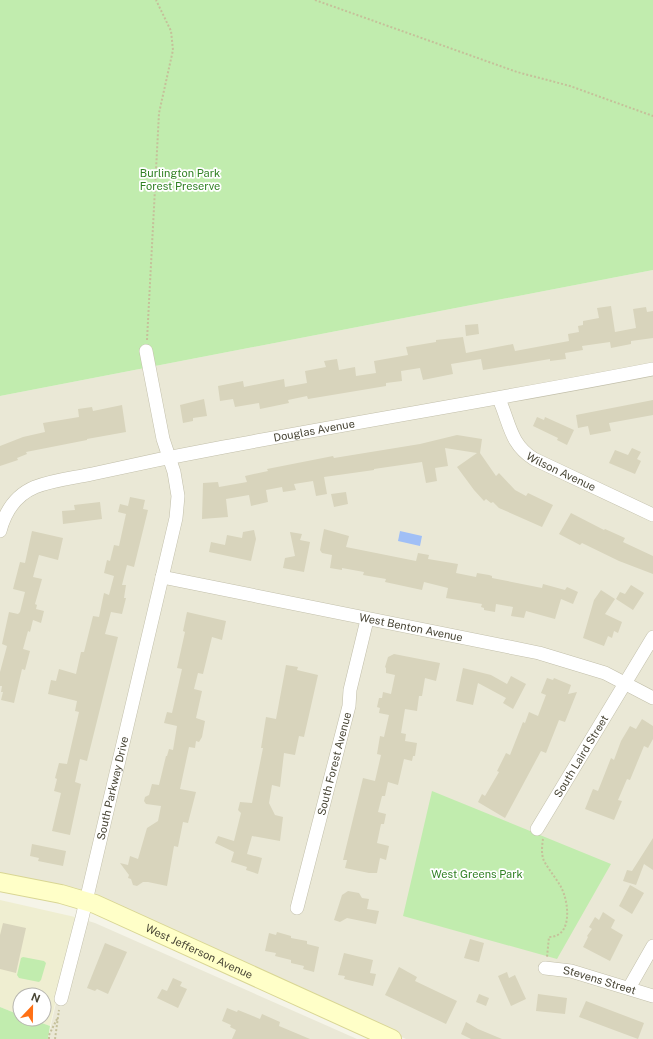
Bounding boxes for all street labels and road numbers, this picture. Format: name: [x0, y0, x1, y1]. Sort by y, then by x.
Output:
street label: Douglas Avenue: [272, 417, 356, 444]
street label: Wilson Avenue: [524, 450, 598, 493]
street label: West Benton Avenue: [358, 611, 464, 644]
street label: South Forest Avenue: [315, 711, 353, 817]
street label: South Laird Street: [552, 713, 610, 800]
street label: South Parkway Drive: [95, 735, 130, 841]
street label: West Jefferson Avenue: [144, 922, 255, 981]
street label: Stevens Street: [562, 964, 638, 996]

